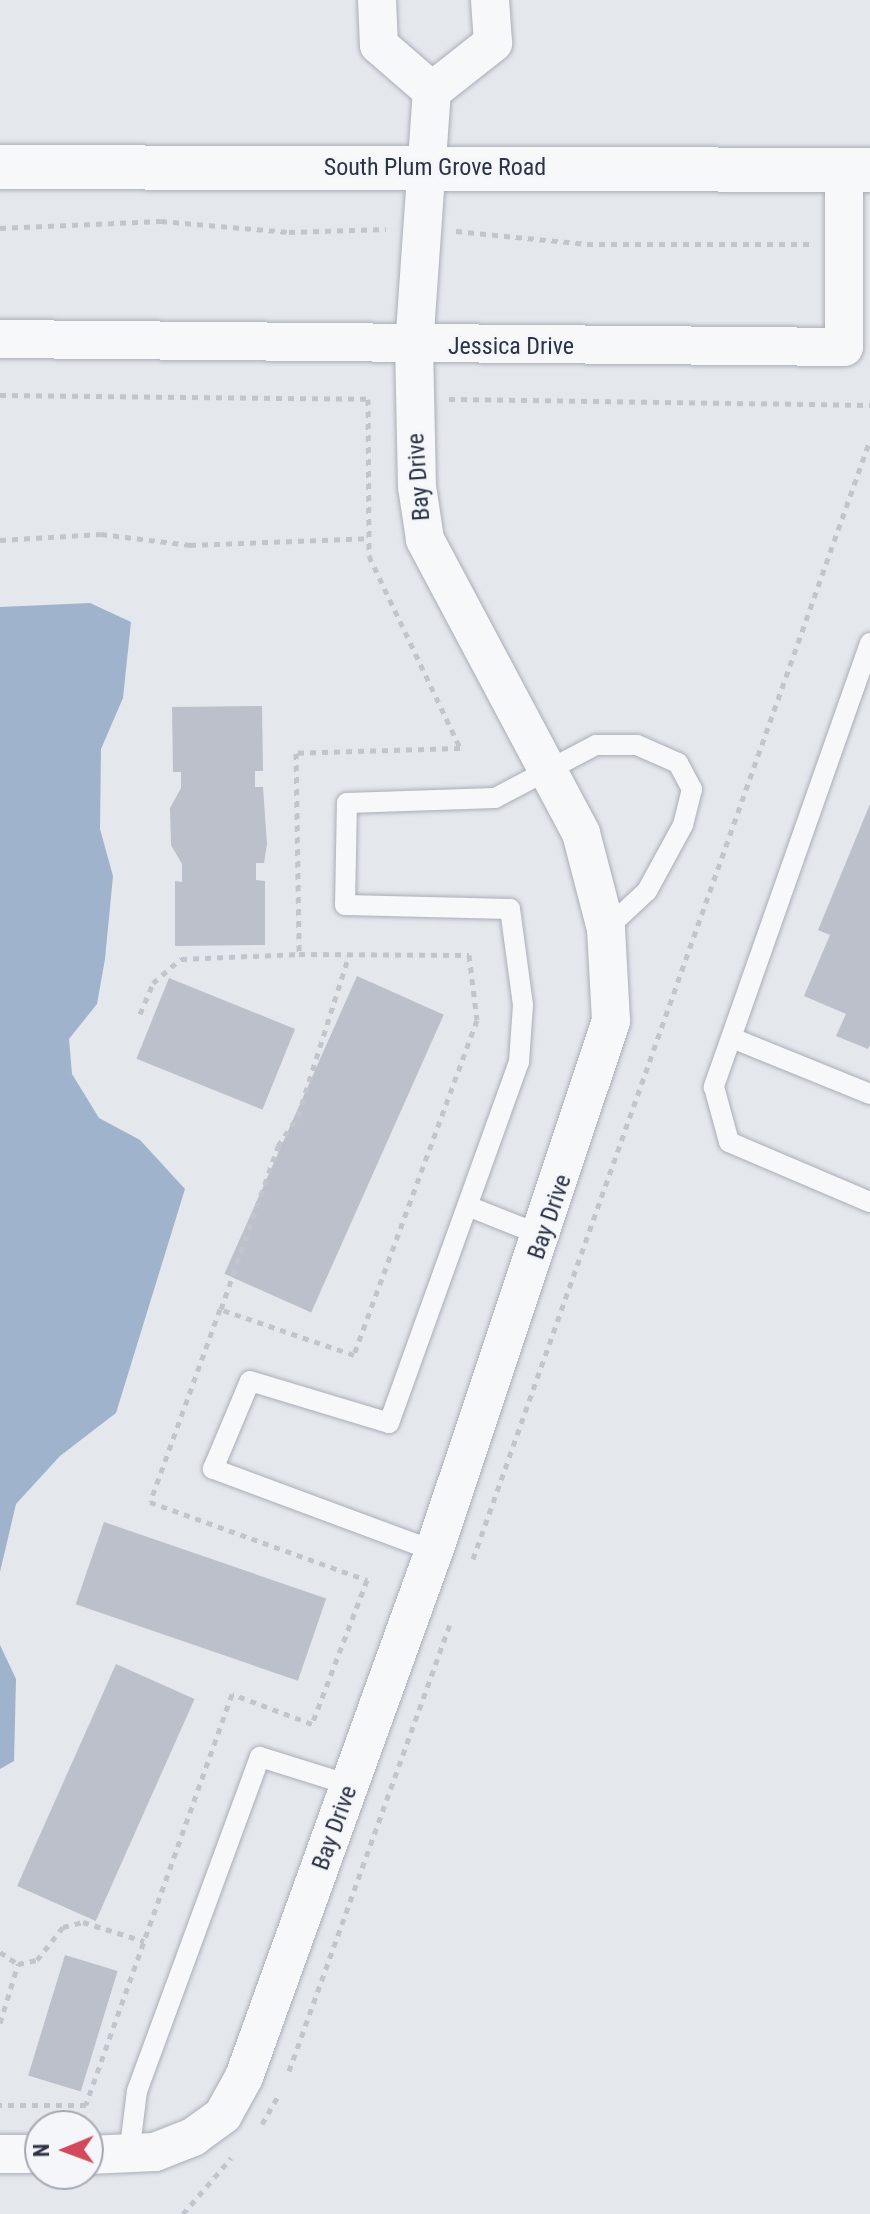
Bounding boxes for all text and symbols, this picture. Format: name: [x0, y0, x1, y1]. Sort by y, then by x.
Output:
street label: South Plum Grove Road: [324, 154, 546, 182]
street label: Jessica Drive: [448, 333, 574, 361]
street label: Bay Drive: [402, 432, 436, 522]
street label: Bay Drive: [522, 1171, 578, 1263]
street label: Bay Drive: [306, 1782, 364, 1874]
north arrow: [24, 2110, 104, 2190]
text: N: [29, 2143, 54, 2157]

